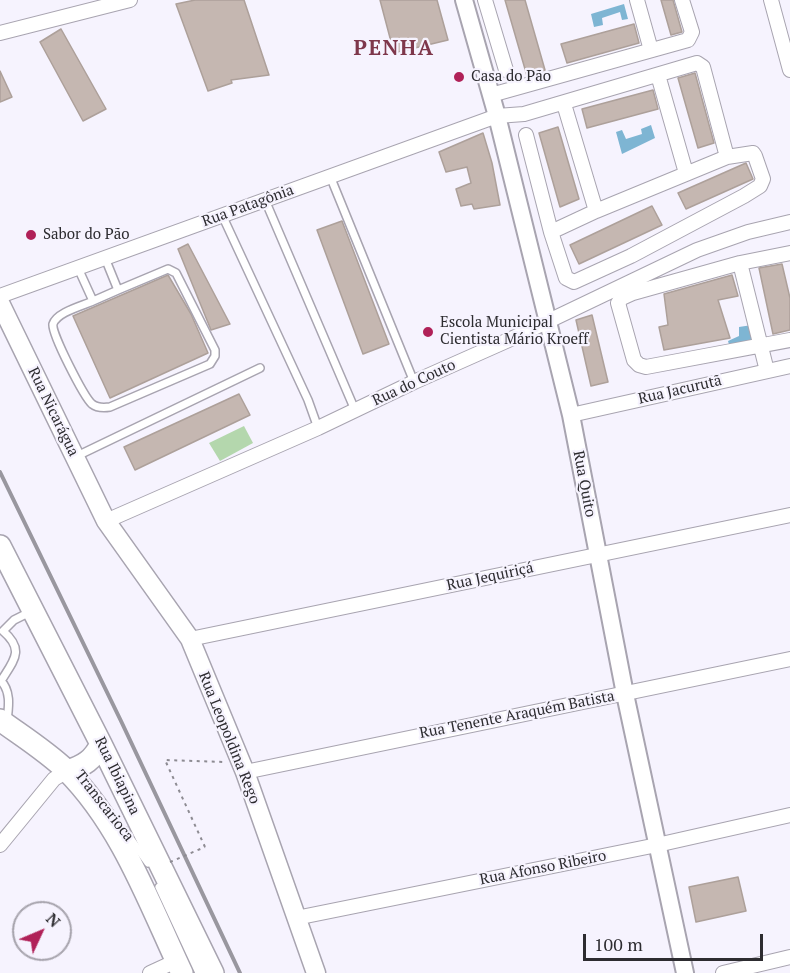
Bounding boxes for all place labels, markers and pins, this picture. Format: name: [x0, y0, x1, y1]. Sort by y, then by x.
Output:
place label: Casa do Pão: [471, 68, 551, 86]
marker: Casa do Pão: [452, 70, 466, 84]
place label: Sabor do Pão: [43, 226, 130, 244]
marker: Sabor do Pão: [24, 228, 38, 242]
place label: Escola Municipal Cientista Mário Kroeff: [440, 314, 588, 349]
marker: Escola Municipal Cientista Mário Kroeff: [421, 325, 435, 339]

